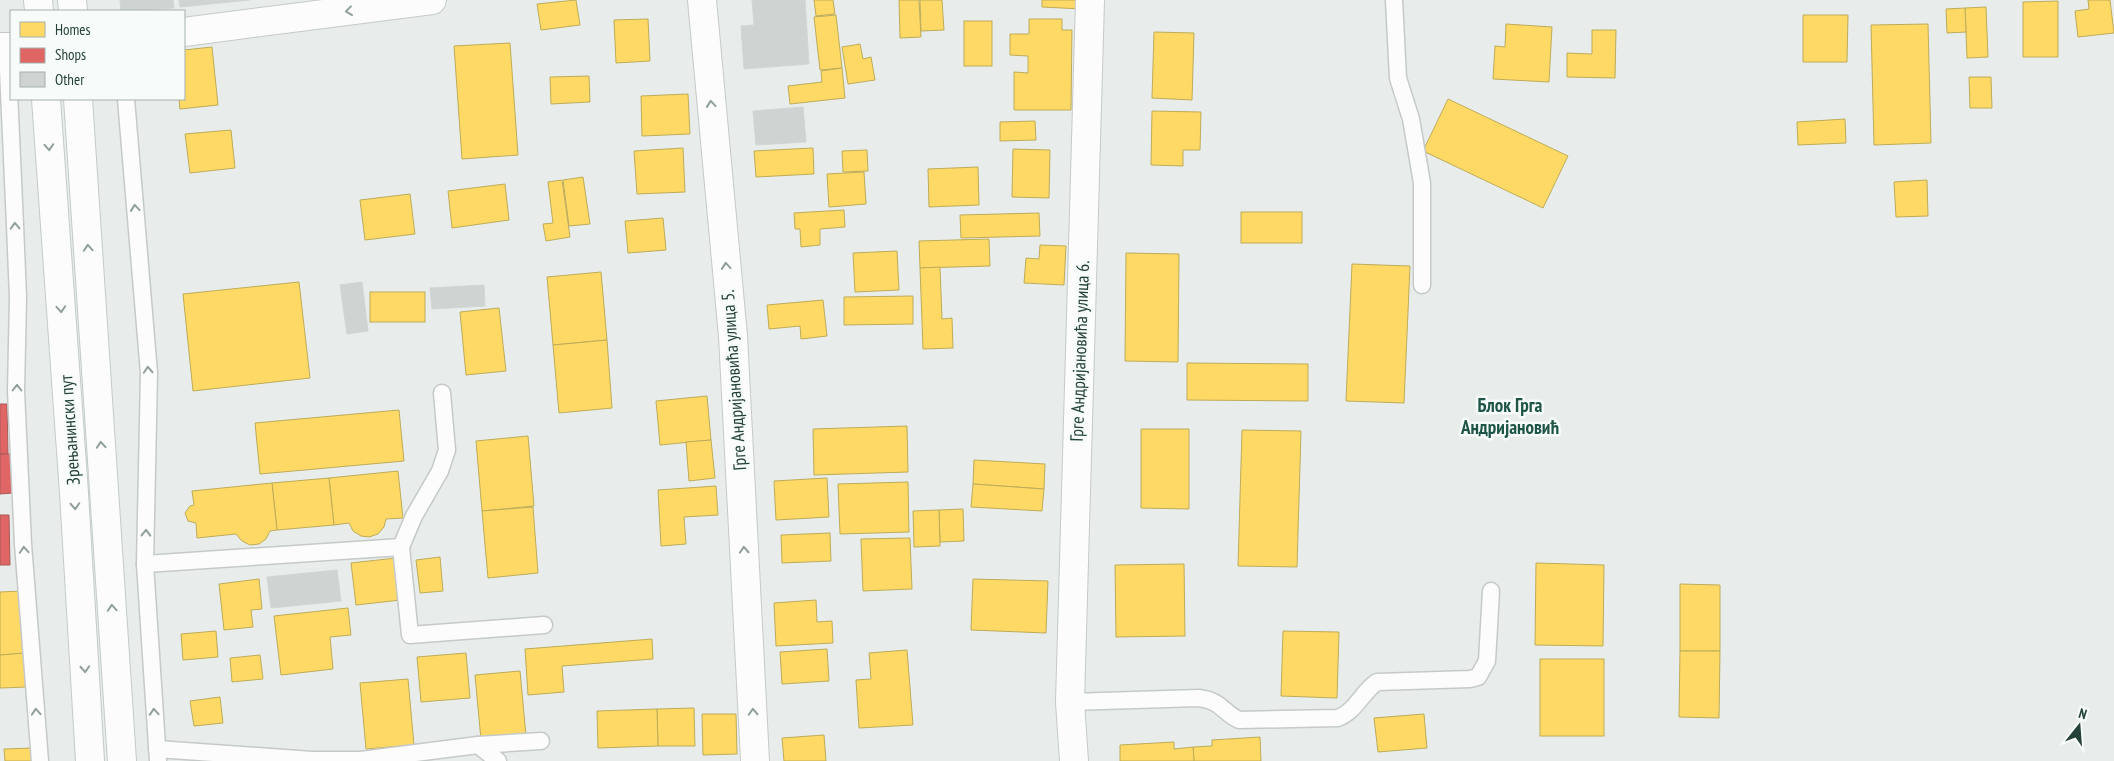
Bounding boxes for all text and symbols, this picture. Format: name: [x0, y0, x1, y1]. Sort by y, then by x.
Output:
one-way arrow: [344, 5, 352, 16]
legend: [10, 10, 185, 100]
text: Homes: [55, 20, 91, 39]
text: Shops: [55, 45, 86, 64]
text: Other: [55, 70, 85, 89]
one-way arrow: [706, 100, 717, 108]
one-way arrow: [44, 144, 55, 152]
one-way arrow: [129, 204, 140, 212]
one-way arrow: [10, 221, 21, 229]
one-way arrow: [83, 244, 94, 252]
street label: Грге Андријановића улица 6.: [1065, 260, 1094, 442]
one-way arrow: [721, 261, 732, 269]
street label: Грге Андријановића улица 5.: [716, 289, 751, 471]
one-way arrow: [55, 306, 66, 314]
one-way arrow: [143, 366, 154, 374]
street label: Зрењанински пут: [54, 374, 85, 486]
one-way arrow: [12, 384, 22, 392]
district label: Блок Грга Андријановић: [1460, 393, 1559, 439]
one-way arrow: [96, 441, 107, 449]
one-way arrow: [69, 503, 80, 511]
one-way arrow: [141, 528, 151, 536]
one-way arrow: [18, 546, 29, 554]
one-way arrow: [739, 546, 749, 554]
one-way arrow: [107, 603, 118, 611]
one-way arrow: [79, 665, 90, 673]
north arrow: [2054, 701, 2104, 751]
text: N: [2077, 704, 2089, 723]
one-way arrow: [31, 708, 42, 716]
one-way arrow: [149, 708, 160, 716]
one-way arrow: [747, 708, 758, 716]

